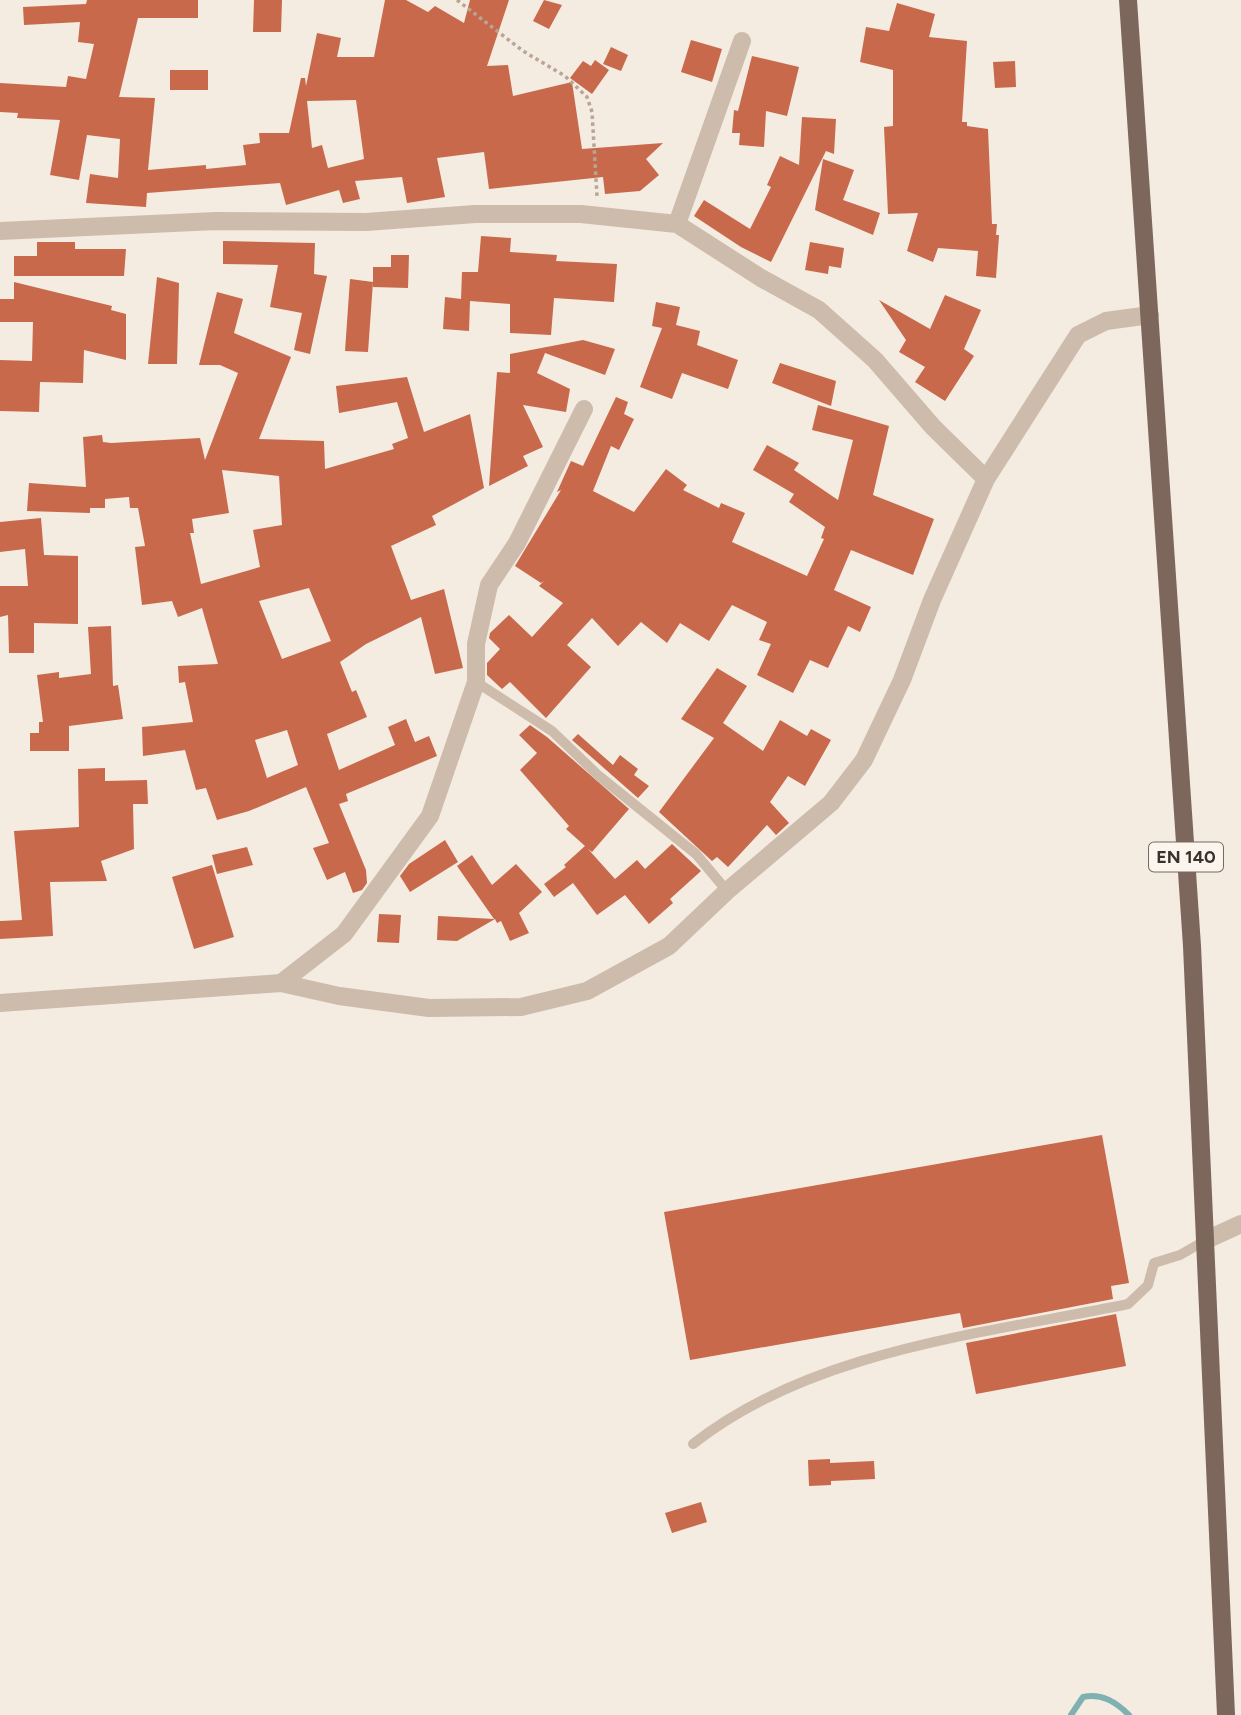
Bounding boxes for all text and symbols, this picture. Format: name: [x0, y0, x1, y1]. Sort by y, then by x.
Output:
road number: EN 140: [1149, 842, 1223, 872]

